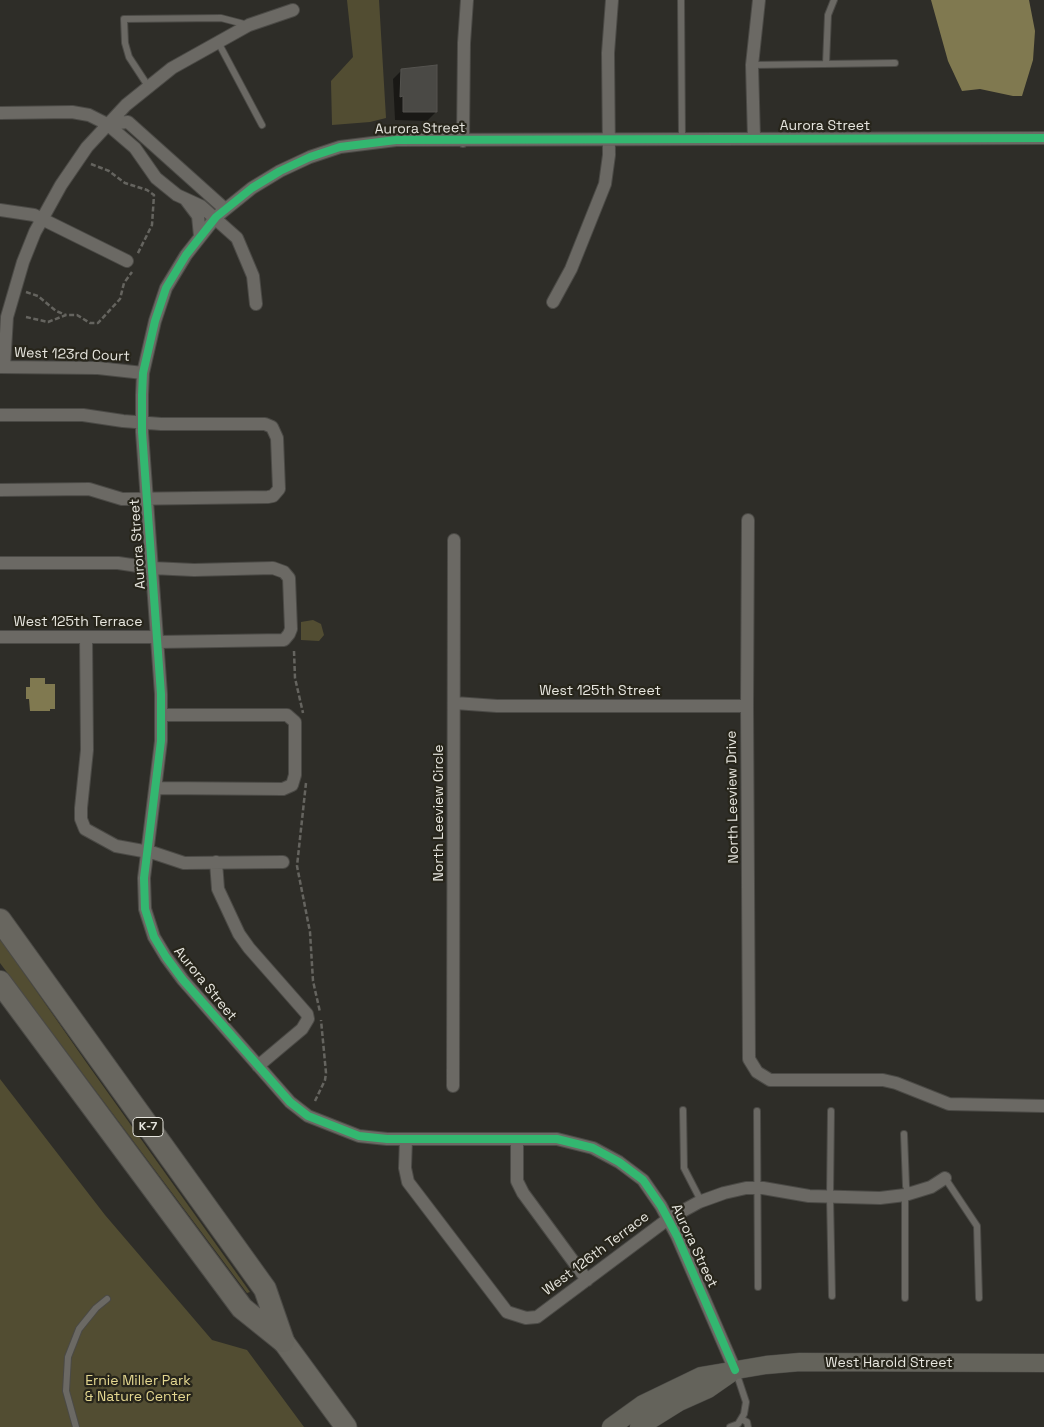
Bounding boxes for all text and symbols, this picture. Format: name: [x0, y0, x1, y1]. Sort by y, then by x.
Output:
street label: Aurora Street: [780, 118, 870, 134]
street label: Aurora Street: [375, 120, 465, 138]
street label: West 123rd Court: [14, 345, 130, 365]
street label: Aurora Street: [126, 498, 150, 590]
street label: West 125th Terrace: [14, 614, 142, 630]
street label: West 125th Street: [539, 683, 661, 699]
street label: North Leeview Drive: [723, 730, 743, 864]
street label: North Leeview Circle: [431, 744, 447, 882]
street label: Aurora Street: [170, 944, 240, 1024]
road number: K-7: [133, 1118, 163, 1136]
street label: Aurora Street: [667, 1201, 721, 1291]
street label: West 126th Terrace: [539, 1208, 653, 1300]
street label: West Harold Street: [825, 1355, 953, 1371]
park label: Ernie Miller Park & Nature Center: [85, 1373, 191, 1405]

